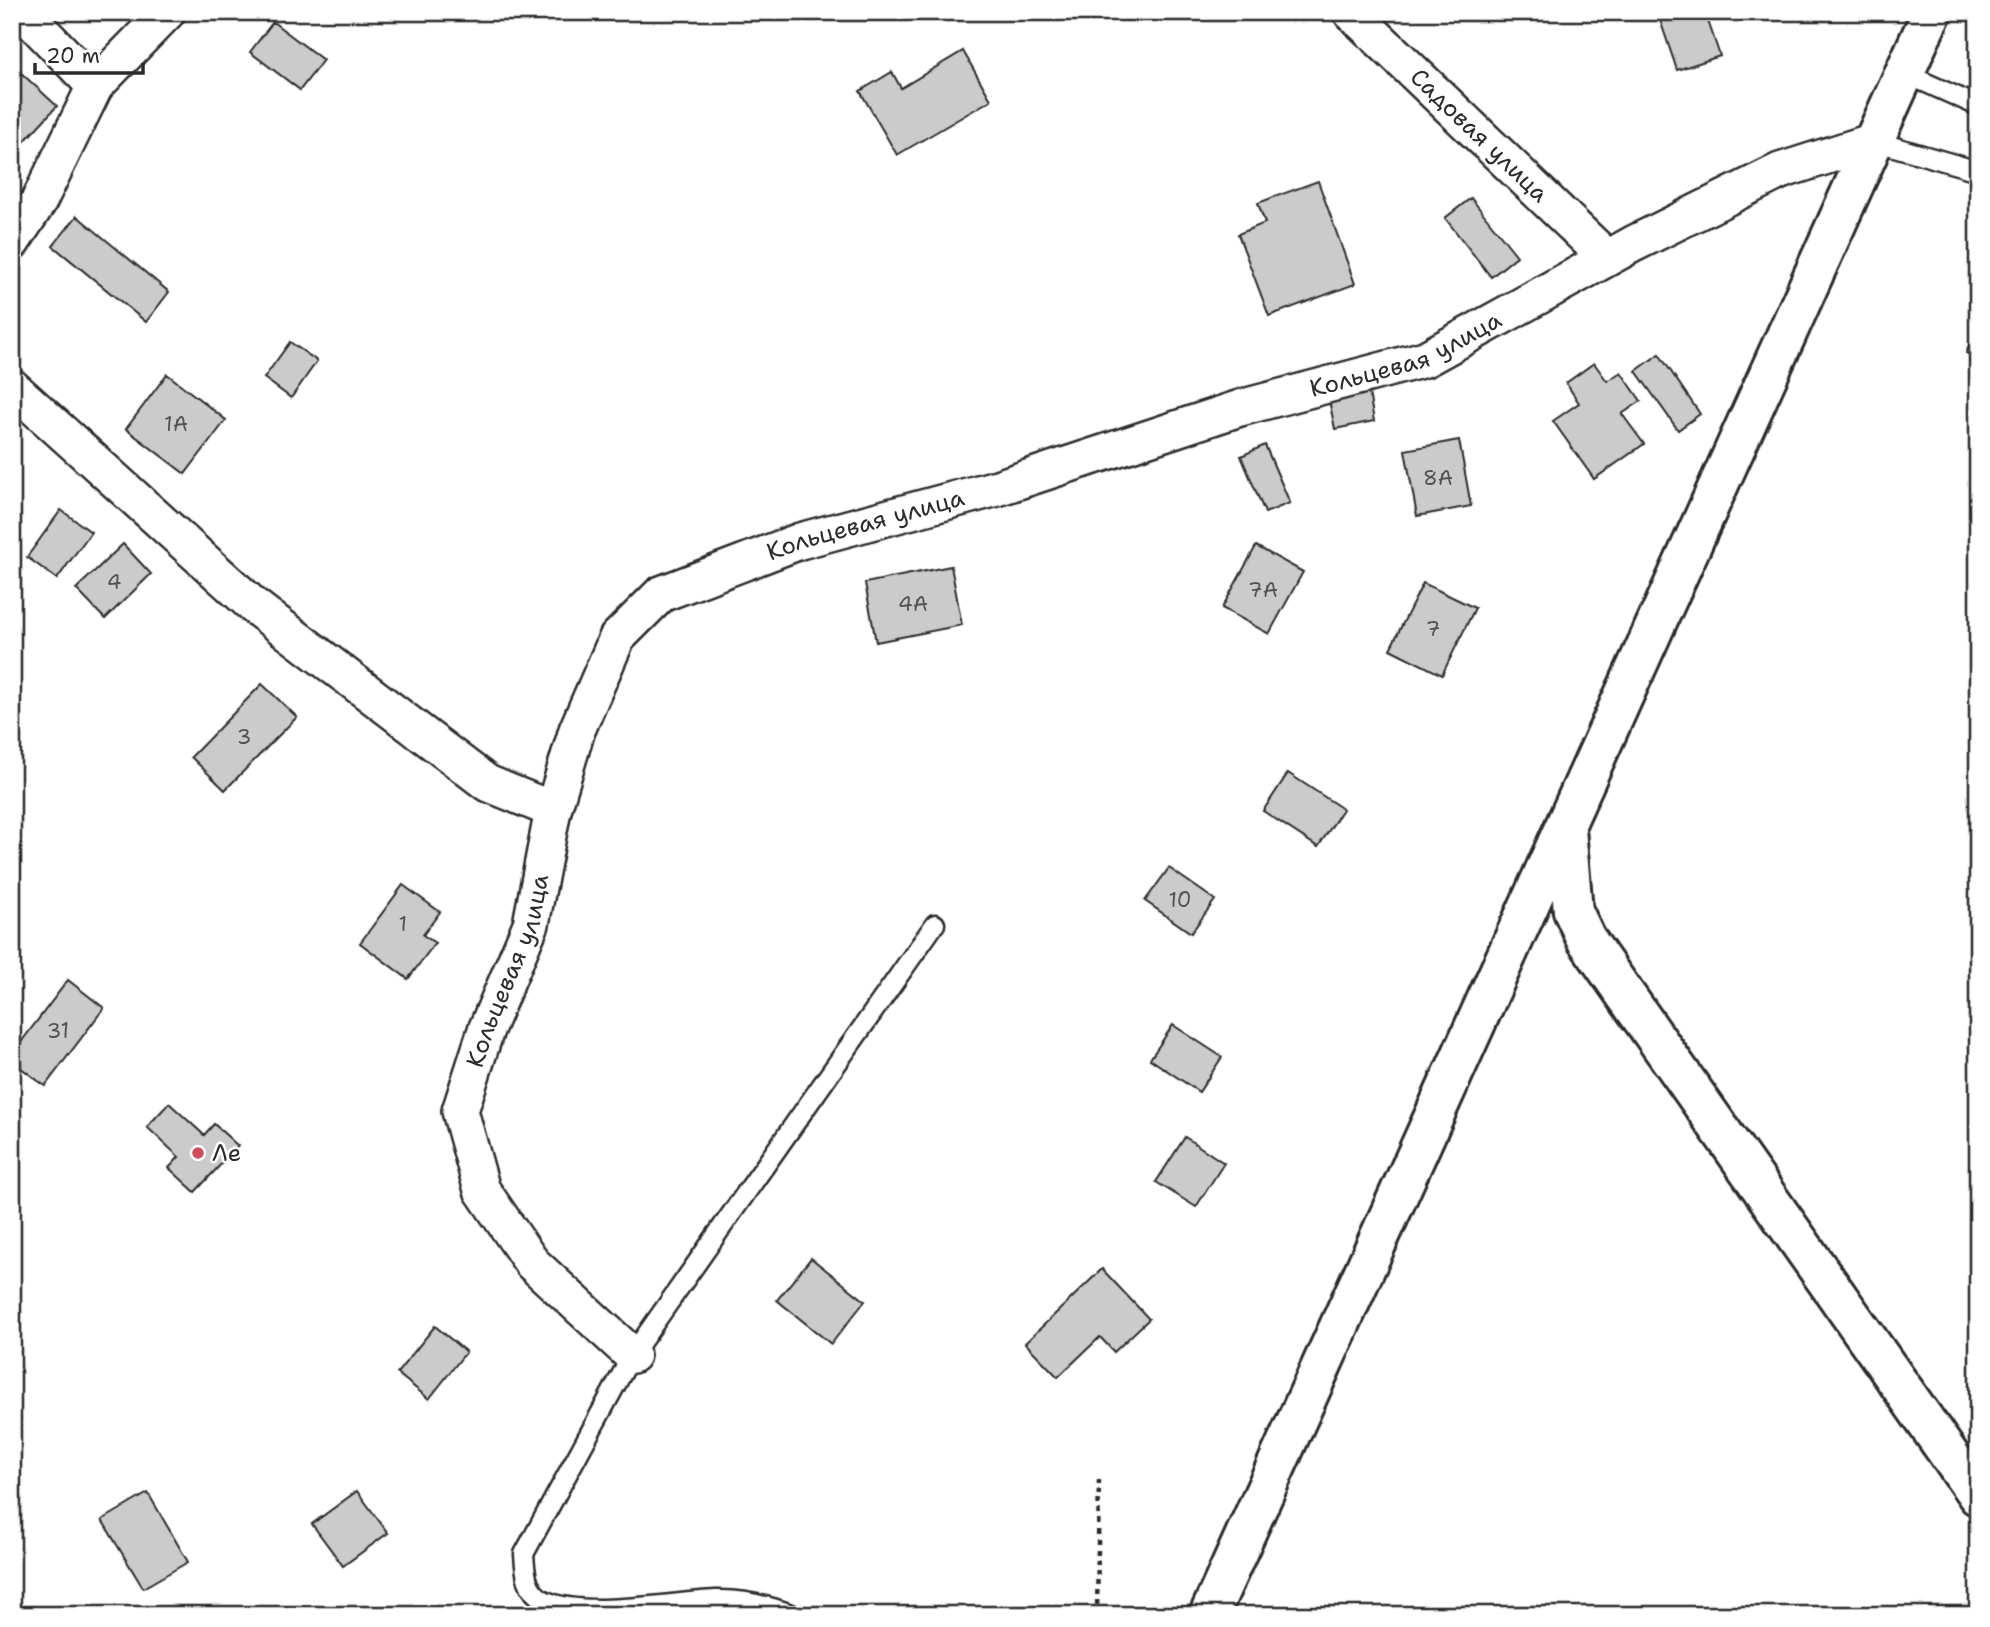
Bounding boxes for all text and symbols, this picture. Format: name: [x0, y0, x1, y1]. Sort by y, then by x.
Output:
scale bar: [35, 32, 144, 76]
text: 20 m: [46, 42, 100, 70]
street label: Садовая улица: [1403, 61, 1556, 209]
street label: Кольцевая улица: [1306, 304, 1507, 405]
house number: 1А: [164, 410, 188, 438]
house number: 8А: [1423, 464, 1453, 492]
street label: Кольцевая улица: [762, 482, 968, 568]
house number: 4: [107, 568, 121, 596]
house number: 7А: [1248, 576, 1278, 604]
house number: 4А: [898, 590, 928, 618]
house number: 7: [1426, 615, 1440, 643]
house number: 3: [237, 723, 251, 751]
street label: Кольцевая улица: [459, 871, 556, 1071]
house number: 10: [1169, 886, 1191, 914]
house number: 1: [399, 910, 407, 938]
house number: 31: [47, 1017, 69, 1045]
place label: Ле: [212, 1137, 241, 1169]
marker: Ле: [190, 1145, 206, 1161]

